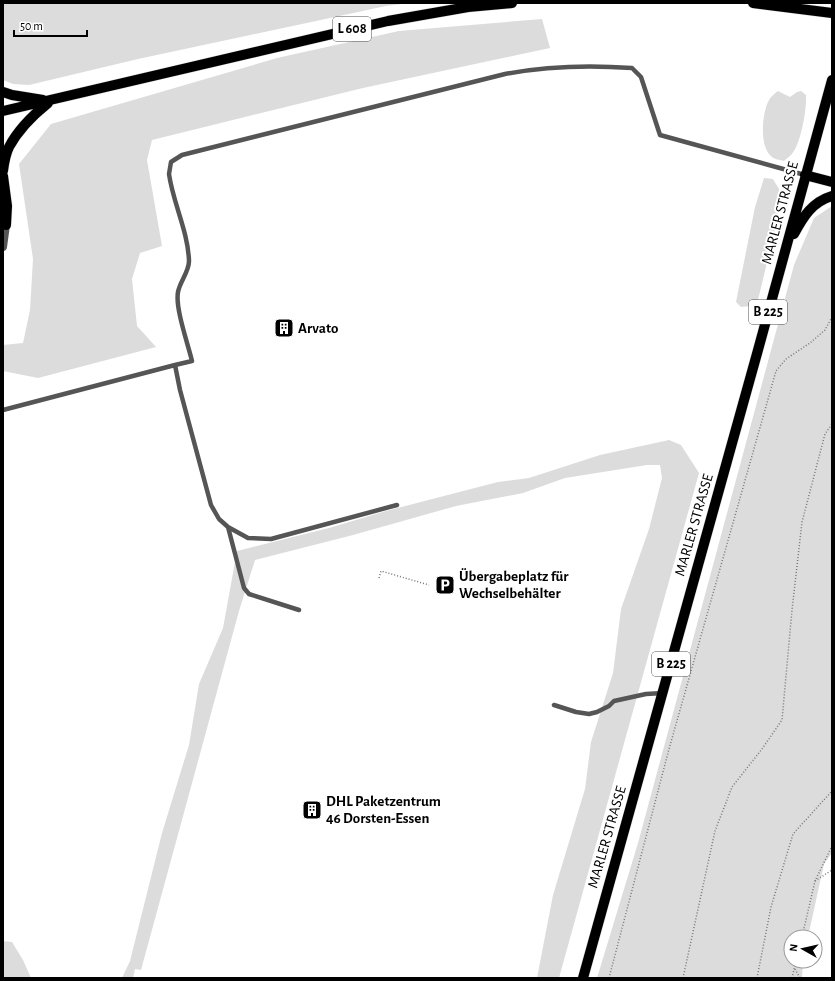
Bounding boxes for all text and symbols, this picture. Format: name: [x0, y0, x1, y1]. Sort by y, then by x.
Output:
scale bar: [14, 12, 87, 38]
road number: L 608: [333, 17, 371, 41]
text: 50 m: [20, 20, 43, 32]
street label: MARLER STRASSE: [759, 160, 801, 266]
road number: B 225: [749, 300, 787, 324]
building icon: Arvato: [273, 317, 295, 339]
place label: Arvato: [298, 321, 338, 336]
street label: MARLER STRASSE: [672, 472, 716, 578]
place label: Übergabeplatz für Wechselbehälter: [459, 568, 569, 601]
parking icon: Übergabeplatz für Wechselbehälter: [434, 574, 456, 596]
road number: B 225: [652, 652, 690, 676]
street label: MARLER STRASSE: [585, 784, 629, 890]
place label: DHL Paketzentrum 46 Dorsten-Essen: [326, 794, 441, 826]
building icon: DHL Paketzentrum 46 Dorsten-Essen: [301, 799, 323, 821]
north arrow: [783, 929, 823, 969]
text: N: [788, 943, 800, 952]

